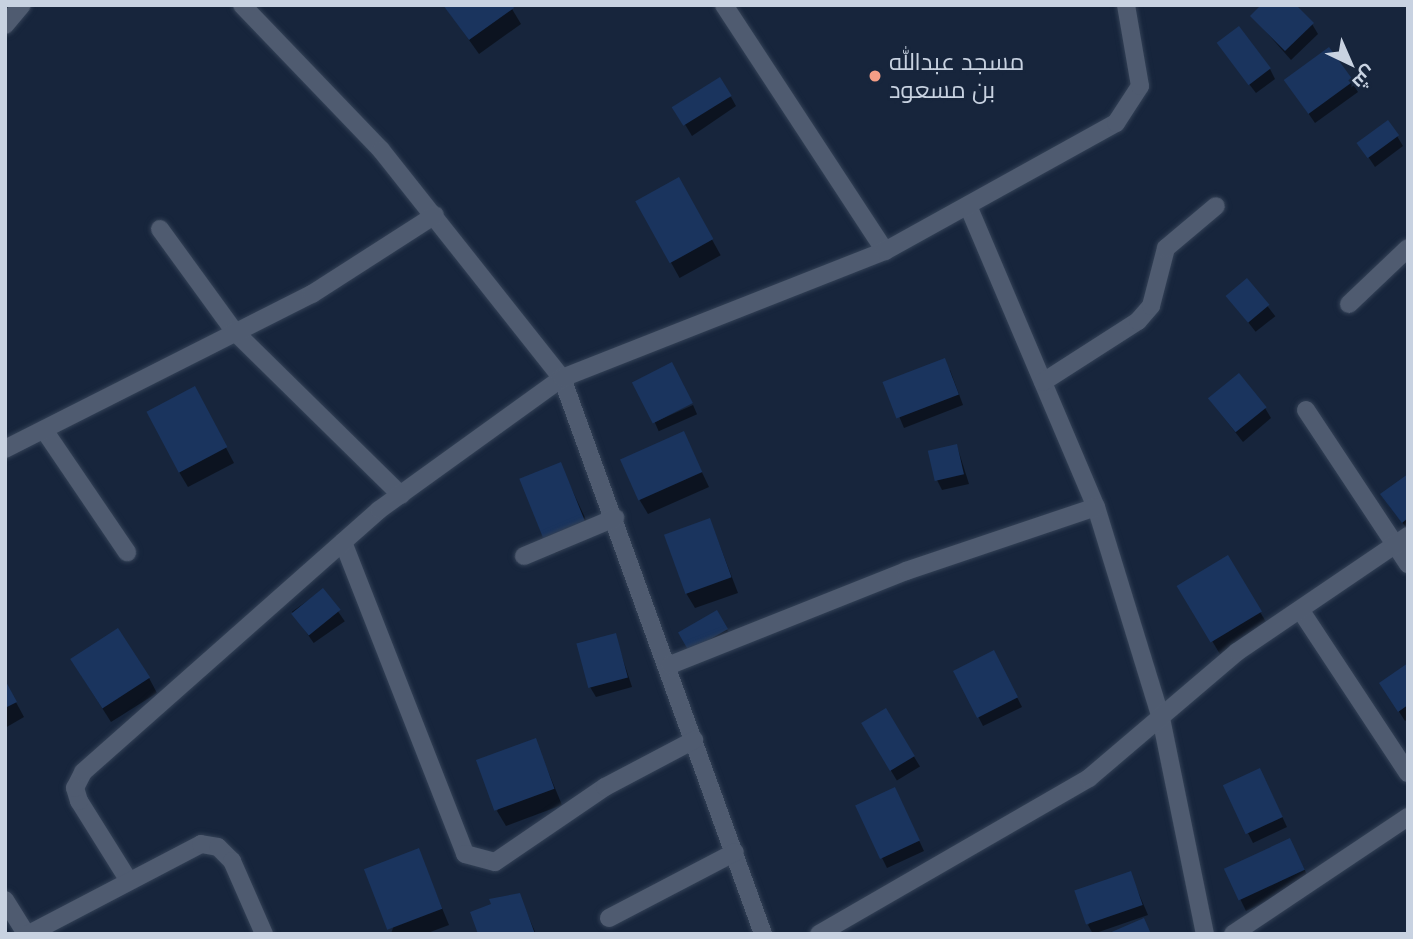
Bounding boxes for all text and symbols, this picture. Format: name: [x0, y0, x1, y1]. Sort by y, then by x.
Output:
north arrow: [1315, 28, 1385, 98]
place label: مسجد عبدالله بن مسعود: [889, 48, 1024, 104]
text: ش: [1347, 61, 1382, 95]
marker: مسجد عبدالله بن مسعود: [867, 68, 883, 84]

